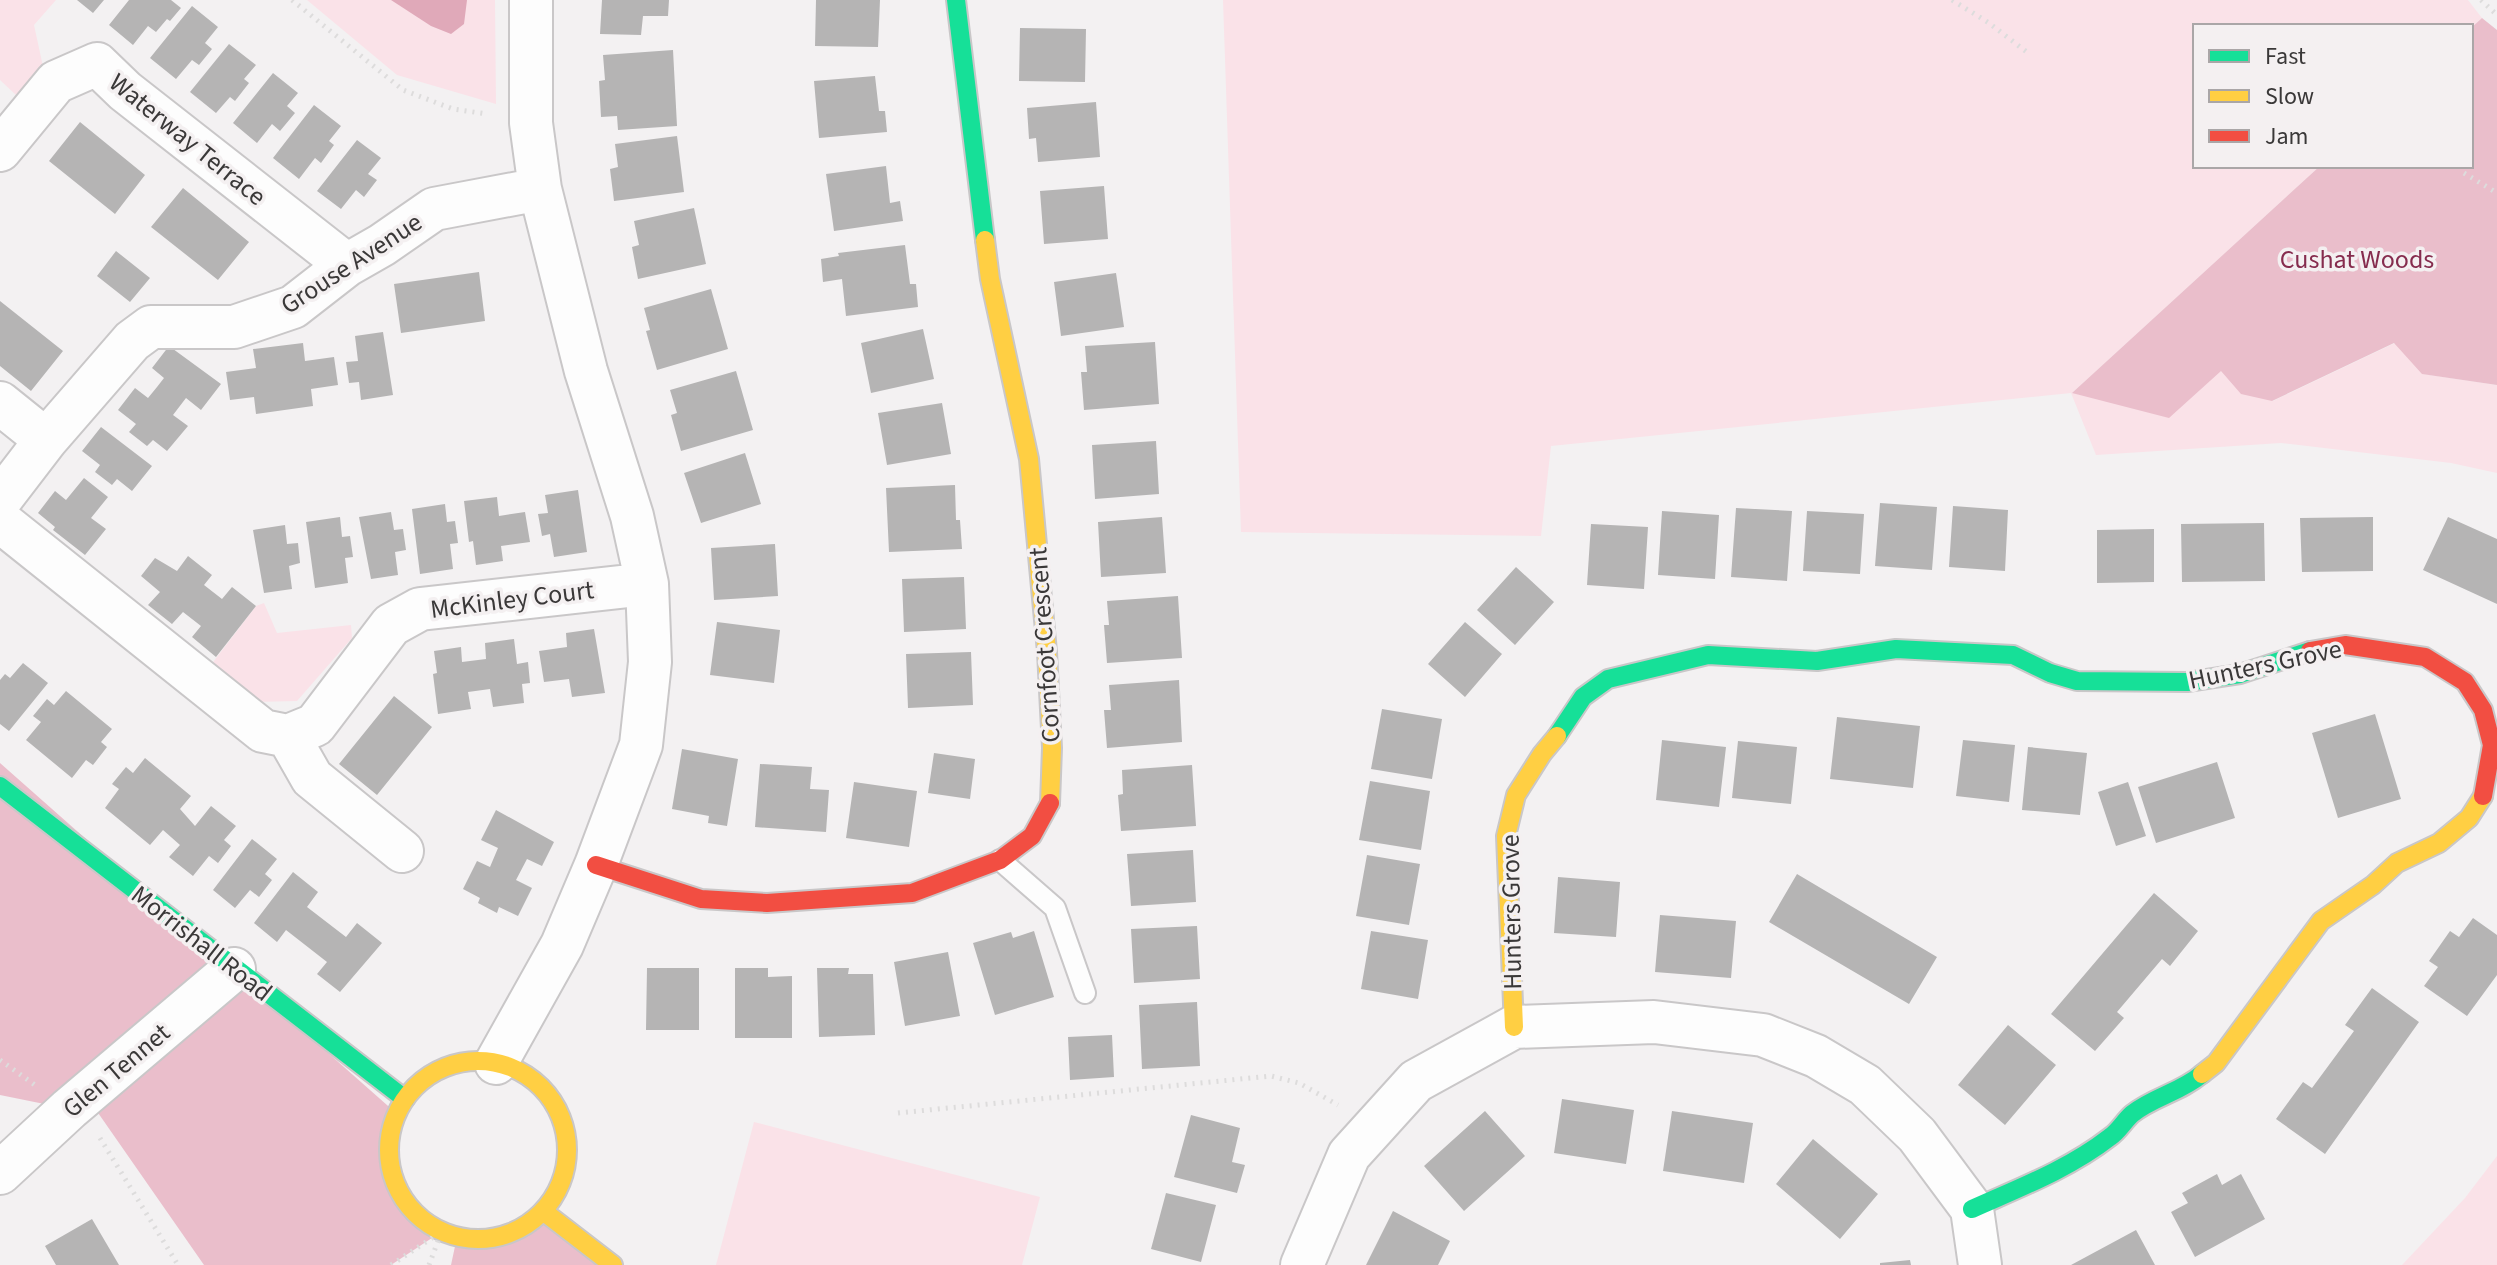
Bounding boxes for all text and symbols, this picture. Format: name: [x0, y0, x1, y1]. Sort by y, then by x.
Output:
legend: [2193, 24, 2473, 168]
text: Fast: [2265, 39, 2306, 74]
street label: Waterway Terrace: [101, 64, 274, 214]
text: Slow: [2265, 79, 2314, 114]
text: Jam: [2265, 119, 2309, 154]
street label: Grouse Avenue: [273, 204, 429, 323]
park label: Cushat Woods: [2280, 241, 2434, 278]
street label: Cornfoot Crescent: [1019, 546, 1070, 744]
street label: McKinley Court: [428, 571, 596, 628]
street label: Hunters Grove: [2185, 630, 2345, 699]
street label: Hunters Grove: [1492, 834, 1531, 990]
street label: Morrishall Road: [123, 877, 280, 1010]
street label: Glen Tennet: [55, 1014, 178, 1126]

